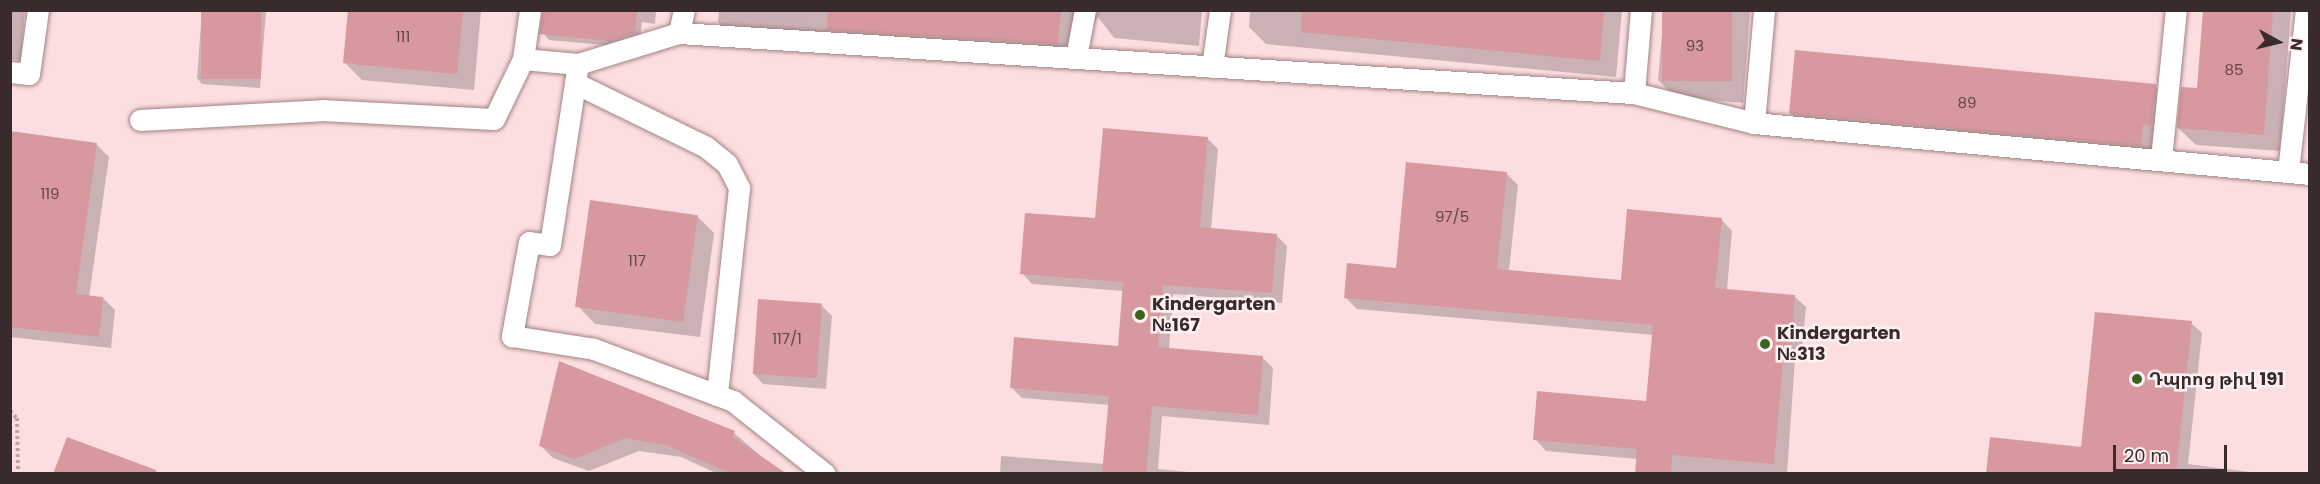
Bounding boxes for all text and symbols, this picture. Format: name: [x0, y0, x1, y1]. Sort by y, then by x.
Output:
north arrow: [2248, 12, 2308, 72]
house number: 111: [396, 28, 410, 46]
house number: 93: [1686, 37, 1704, 55]
text: N: [2284, 37, 2309, 52]
house number: 85: [2225, 61, 2243, 79]
house number: 89: [1958, 94, 1976, 112]
house number: 119: [40, 185, 60, 203]
house number: 97/5: [1435, 208, 1469, 226]
house number: 117: [628, 252, 646, 270]
place label: Kindergarten №167: [1152, 294, 1276, 336]
marker: Kindergarten №167: [1133, 308, 1147, 322]
place label: Kindergarten №313: [1777, 323, 1901, 366]
house number: 117/1: [772, 330, 802, 348]
marker: Kindergarten №313: [1758, 337, 1772, 351]
place label: Դպրոց թիվ 191: [2149, 368, 2284, 390]
marker: Դպրոց թիվ 191: [2130, 372, 2144, 386]
scale bar: [2116, 433, 2230, 471]
text: 20 m: [2124, 443, 2169, 468]

